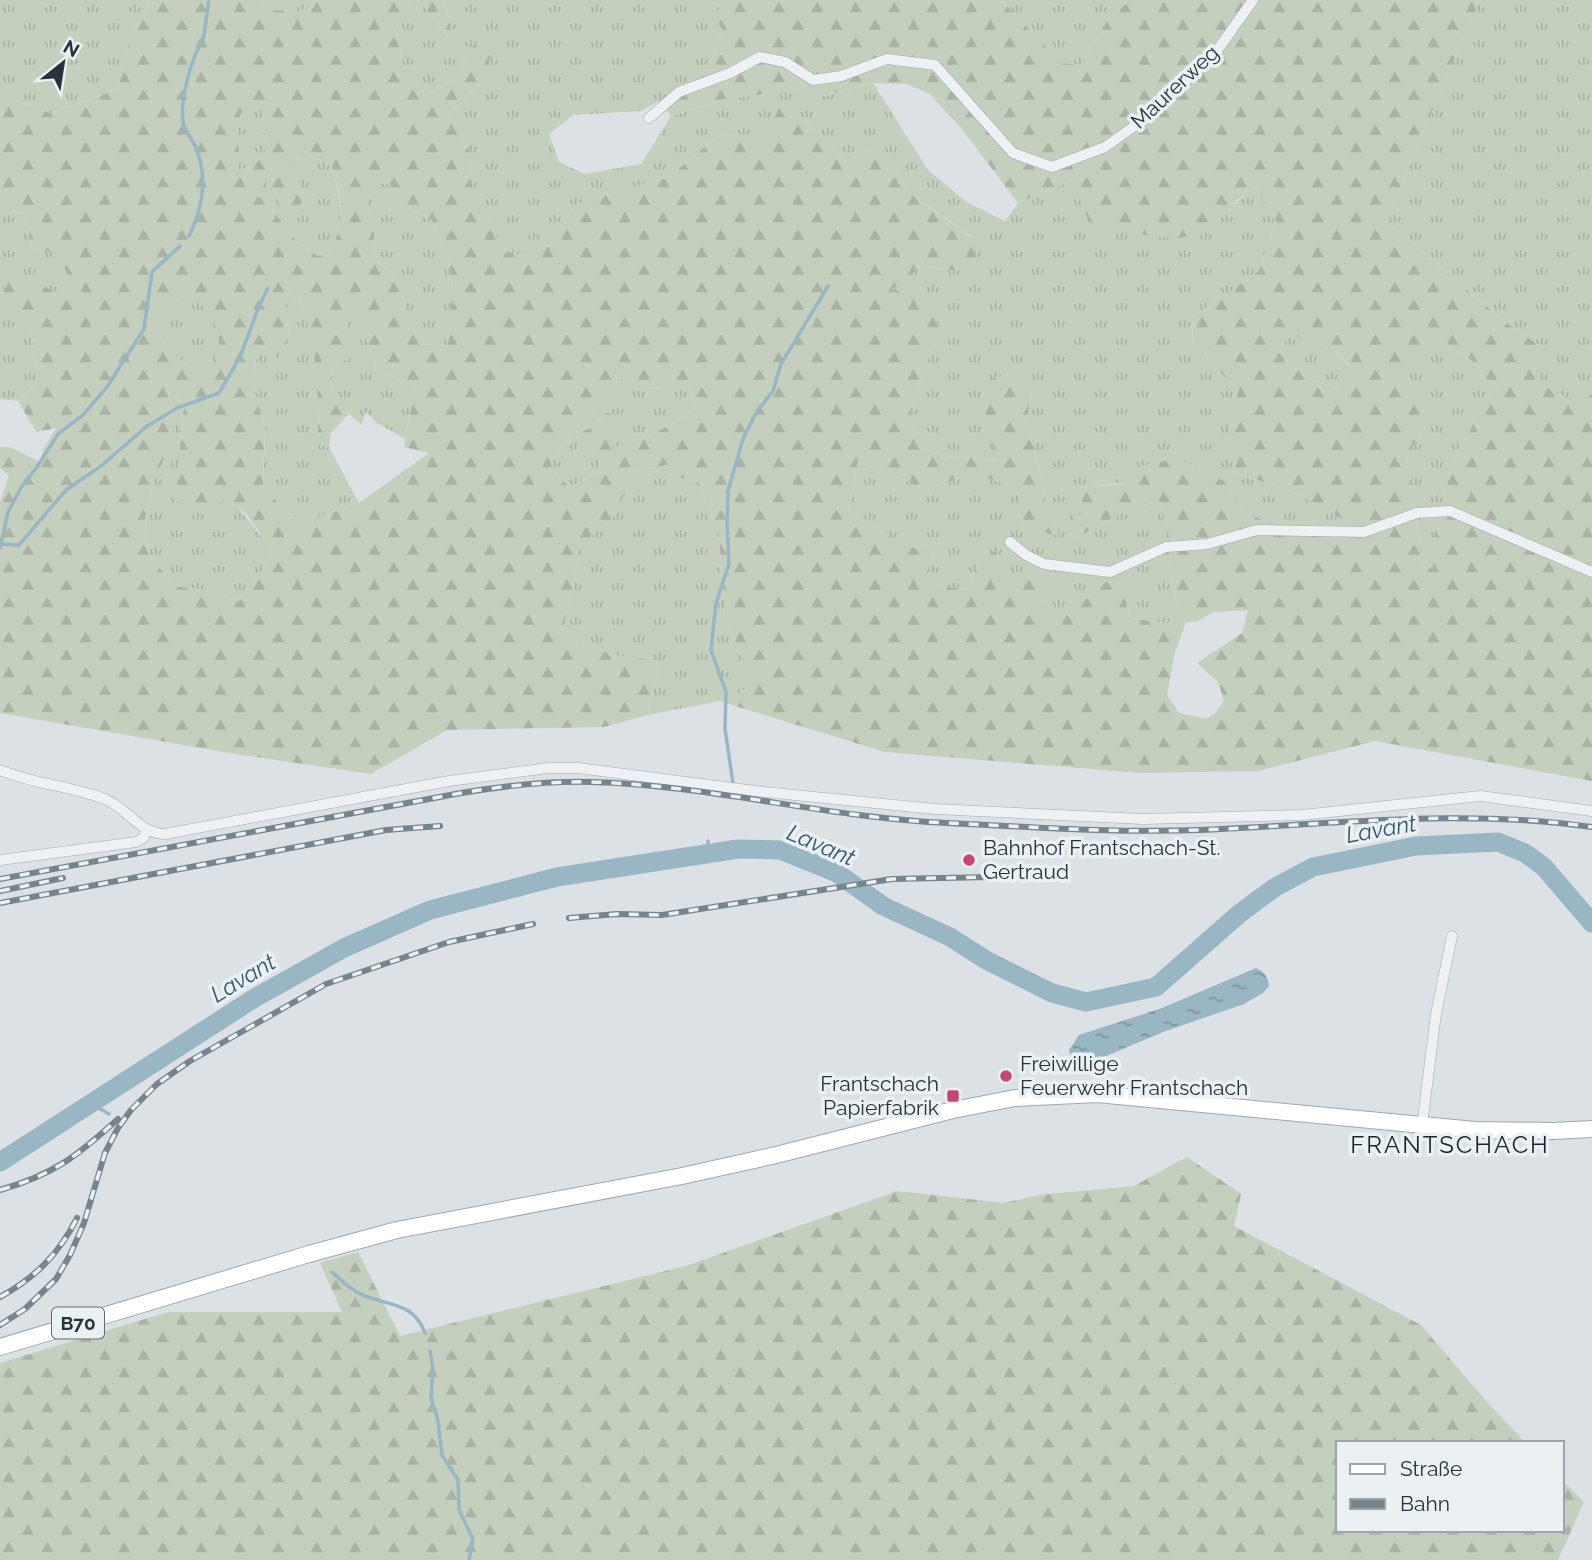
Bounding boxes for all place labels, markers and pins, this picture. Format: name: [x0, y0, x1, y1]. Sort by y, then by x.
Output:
place label: Bahnhof Frantschach-St. Gertraud: [983, 835, 1220, 884]
marker: Bahnhof Frantschach-St. Gertraud: [961, 852, 977, 868]
place label: Freiwillige Feuerwehr Frantschach: [1020, 1051, 1248, 1100]
marker: Freiwillige Feuerwehr Frantschach: [998, 1068, 1014, 1084]
place label: Frantschach Papierfabrik: [820, 1071, 939, 1120]
marker: Frantschach Papierfabrik: [945, 1088, 961, 1104]

